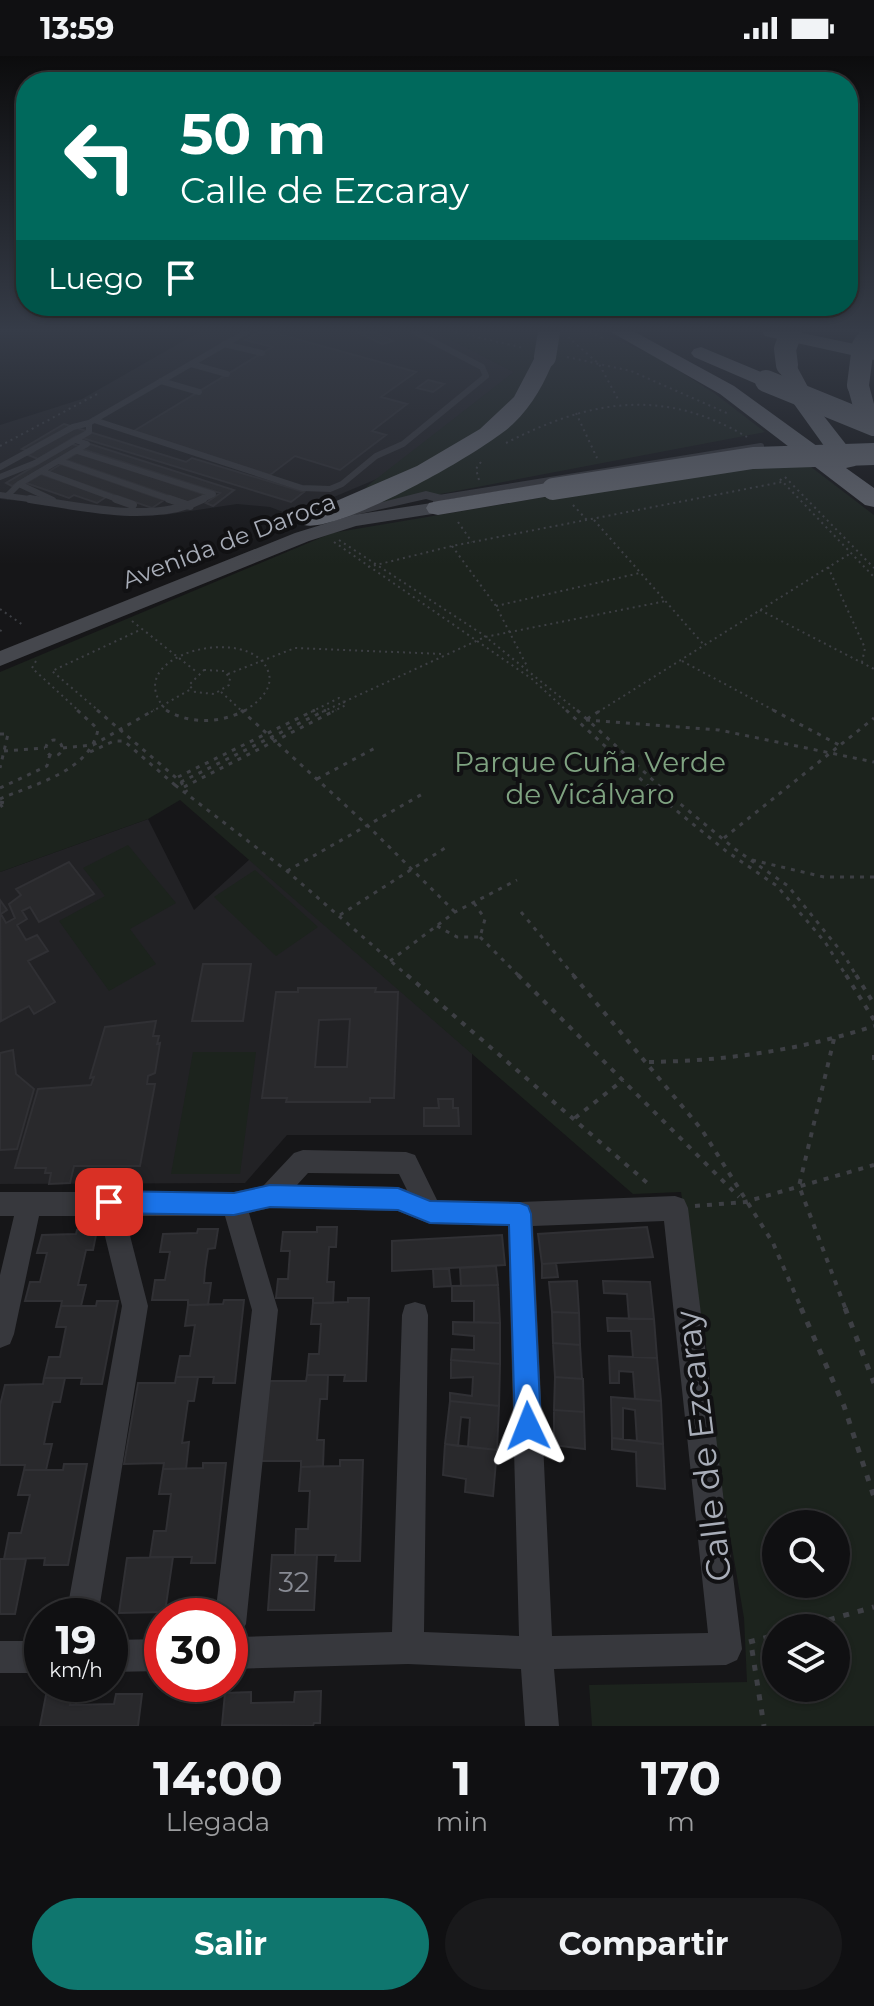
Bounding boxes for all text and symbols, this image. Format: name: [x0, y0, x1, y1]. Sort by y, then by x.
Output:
text: 13:59: [40, 10, 114, 47]
text: 50 m: [180, 100, 326, 168]
icon: left: [48, 104, 152, 208]
text: Calle de Ezcaray: [180, 168, 469, 212]
icon: arrive: [159, 256, 203, 300]
text: Luego: [48, 260, 143, 297]
street label: Avenida de Daroca: [118, 486, 340, 595]
park label: Parque Cuña Verde de Vicálvaro: [454, 745, 726, 811]
pin: [75, 1168, 143, 1236]
icon: arrive: [87, 1180, 131, 1224]
street label: Calle de Ezcaray: [665, 1307, 740, 1584]
position arrow: [486, 1384, 570, 1468]
map controls: [762, 1510, 850, 1702]
button: search: [762, 1510, 850, 1598]
house number: 32: [278, 1565, 310, 1599]
speed limit sign: 30: [144, 1598, 248, 1702]
button: layers: [762, 1614, 850, 1702]
text: 19: [55, 1615, 97, 1664]
text: km/h: [49, 1658, 103, 1682]
text: 14:00: [153, 1749, 283, 1807]
text: 1: [452, 1749, 471, 1807]
text: 170: [641, 1749, 721, 1807]
text: Llegada: [166, 1806, 270, 1838]
text: min: [436, 1806, 488, 1838]
text: m: [667, 1806, 695, 1838]
button: Salir: [32, 1898, 429, 1990]
button: Compartir: [445, 1898, 842, 1990]

